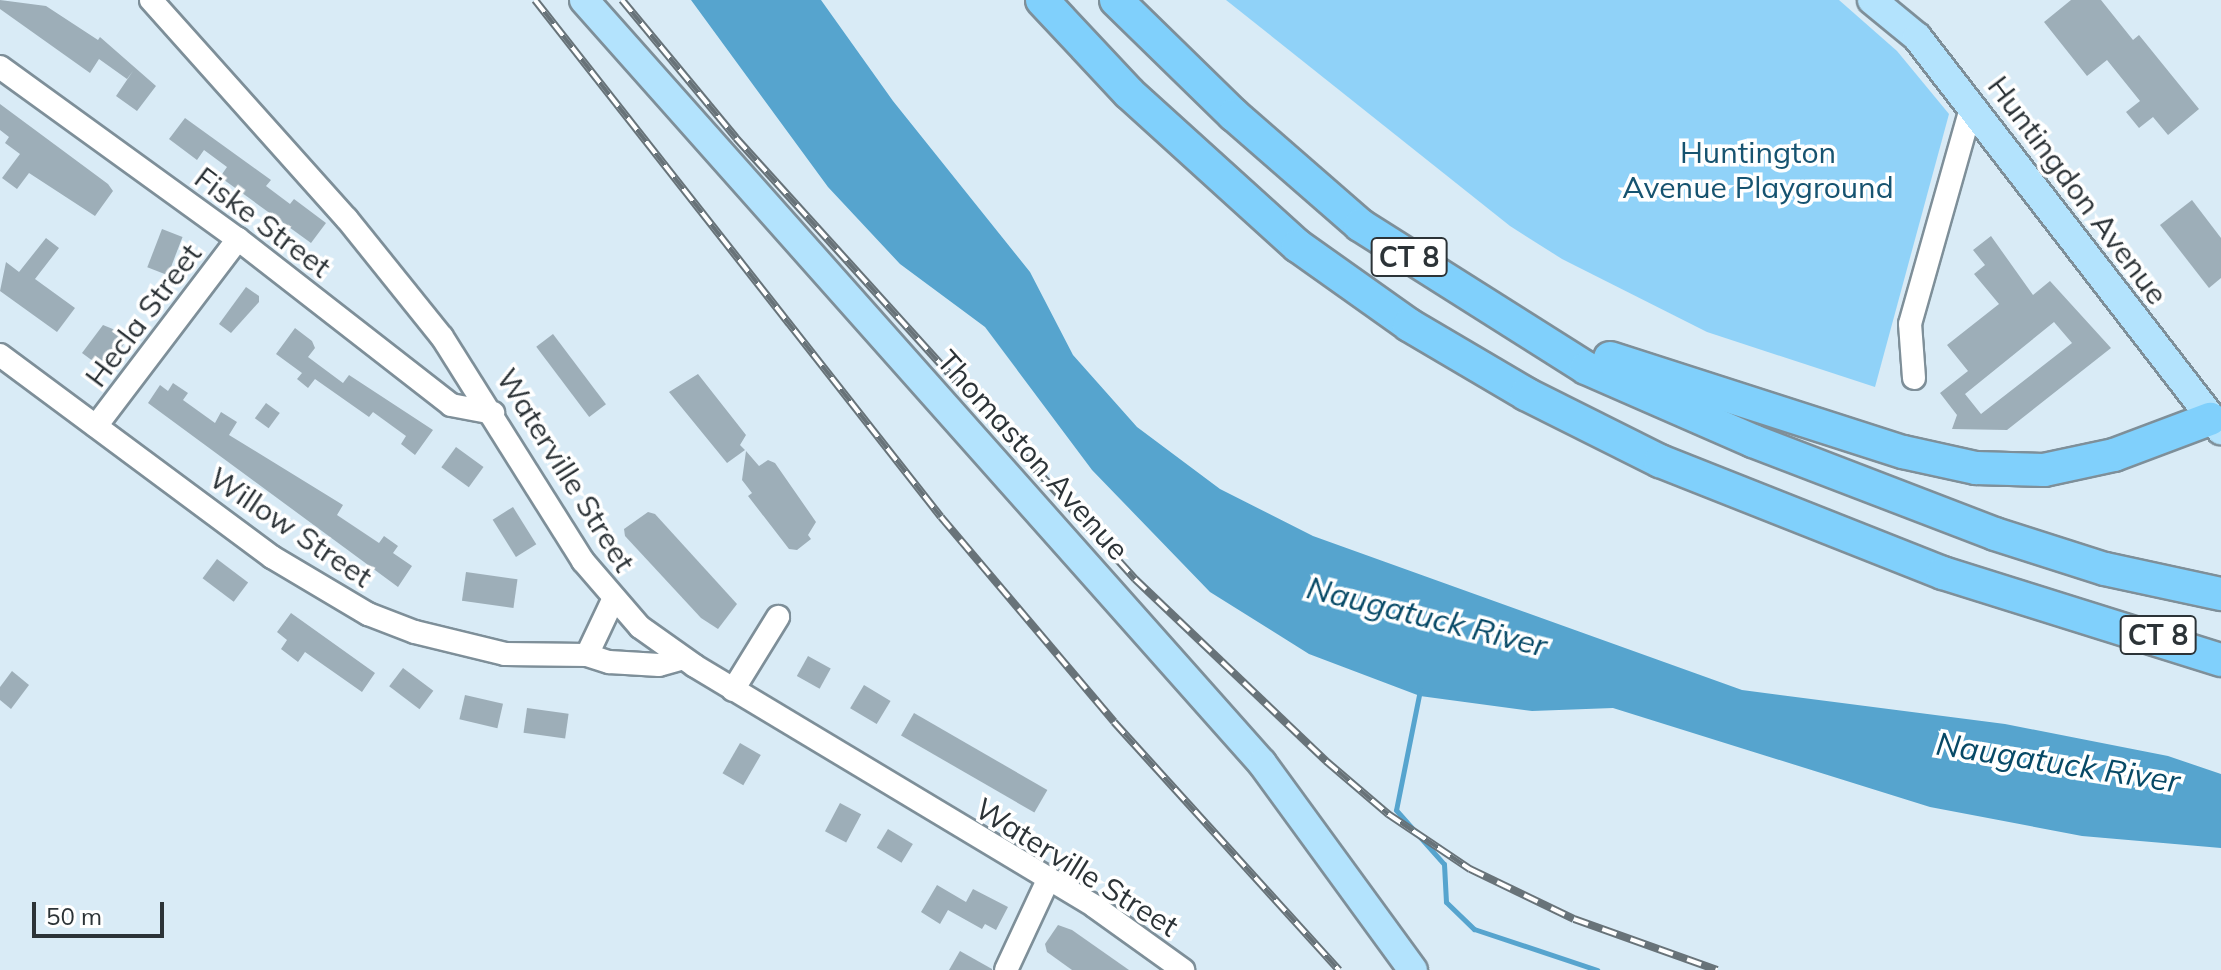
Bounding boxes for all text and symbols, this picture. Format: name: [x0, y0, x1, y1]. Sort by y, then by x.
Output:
street label: Huntingdon Avenue: [1981, 69, 2175, 311]
park label: Huntington Avenue Playground: [1622, 134, 1894, 204]
street label: Fiske Street: [188, 159, 338, 285]
road number: CT 8: [1369, 233, 1449, 281]
street label: Hecla Street: [77, 236, 209, 394]
street label: Thomaston Avenue: [930, 343, 1136, 567]
street label: Waterville Street: [489, 362, 643, 578]
street label: Willow Street: [203, 459, 379, 595]
water label: Naugatuck River: [1303, 568, 1551, 664]
road number: CT 8: [2118, 611, 2198, 659]
water label: Naugatuck River: [1934, 724, 2182, 800]
street label: Waterville Street: [969, 790, 1185, 944]
scale bar: [36, 886, 168, 936]
text: 50 m: [46, 901, 102, 931]

